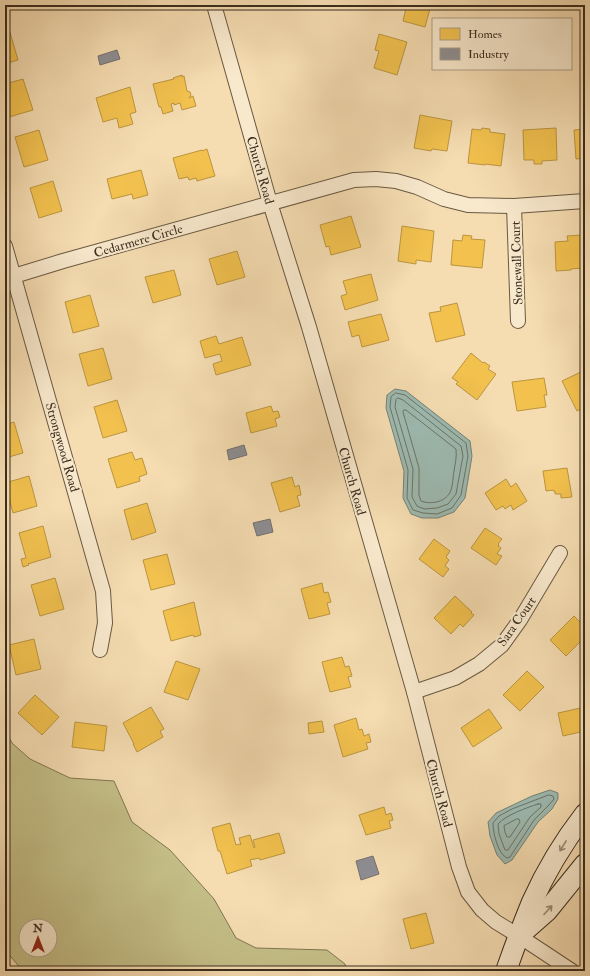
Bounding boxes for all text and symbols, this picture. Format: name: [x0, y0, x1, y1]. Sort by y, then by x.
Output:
legend: [432, 18, 572, 70]
text: Homes: [468, 27, 502, 42]
text: Industry: [468, 47, 510, 62]
street label: Church Road: [243, 135, 278, 207]
street label: Cedarmere Circle: [92, 220, 185, 261]
street label: Stonewall Court: [508, 221, 526, 305]
street label: Strongwood Road: [42, 401, 83, 494]
street label: Church Road: [335, 446, 370, 518]
street label: Sara Court: [494, 594, 540, 650]
street label: Church Road: [422, 758, 456, 830]
one-way arrow: [558, 840, 566, 852]
one-way arrow: [543, 905, 552, 915]
north arrow: [18, 918, 58, 958]
text: N: [32, 922, 44, 935]

